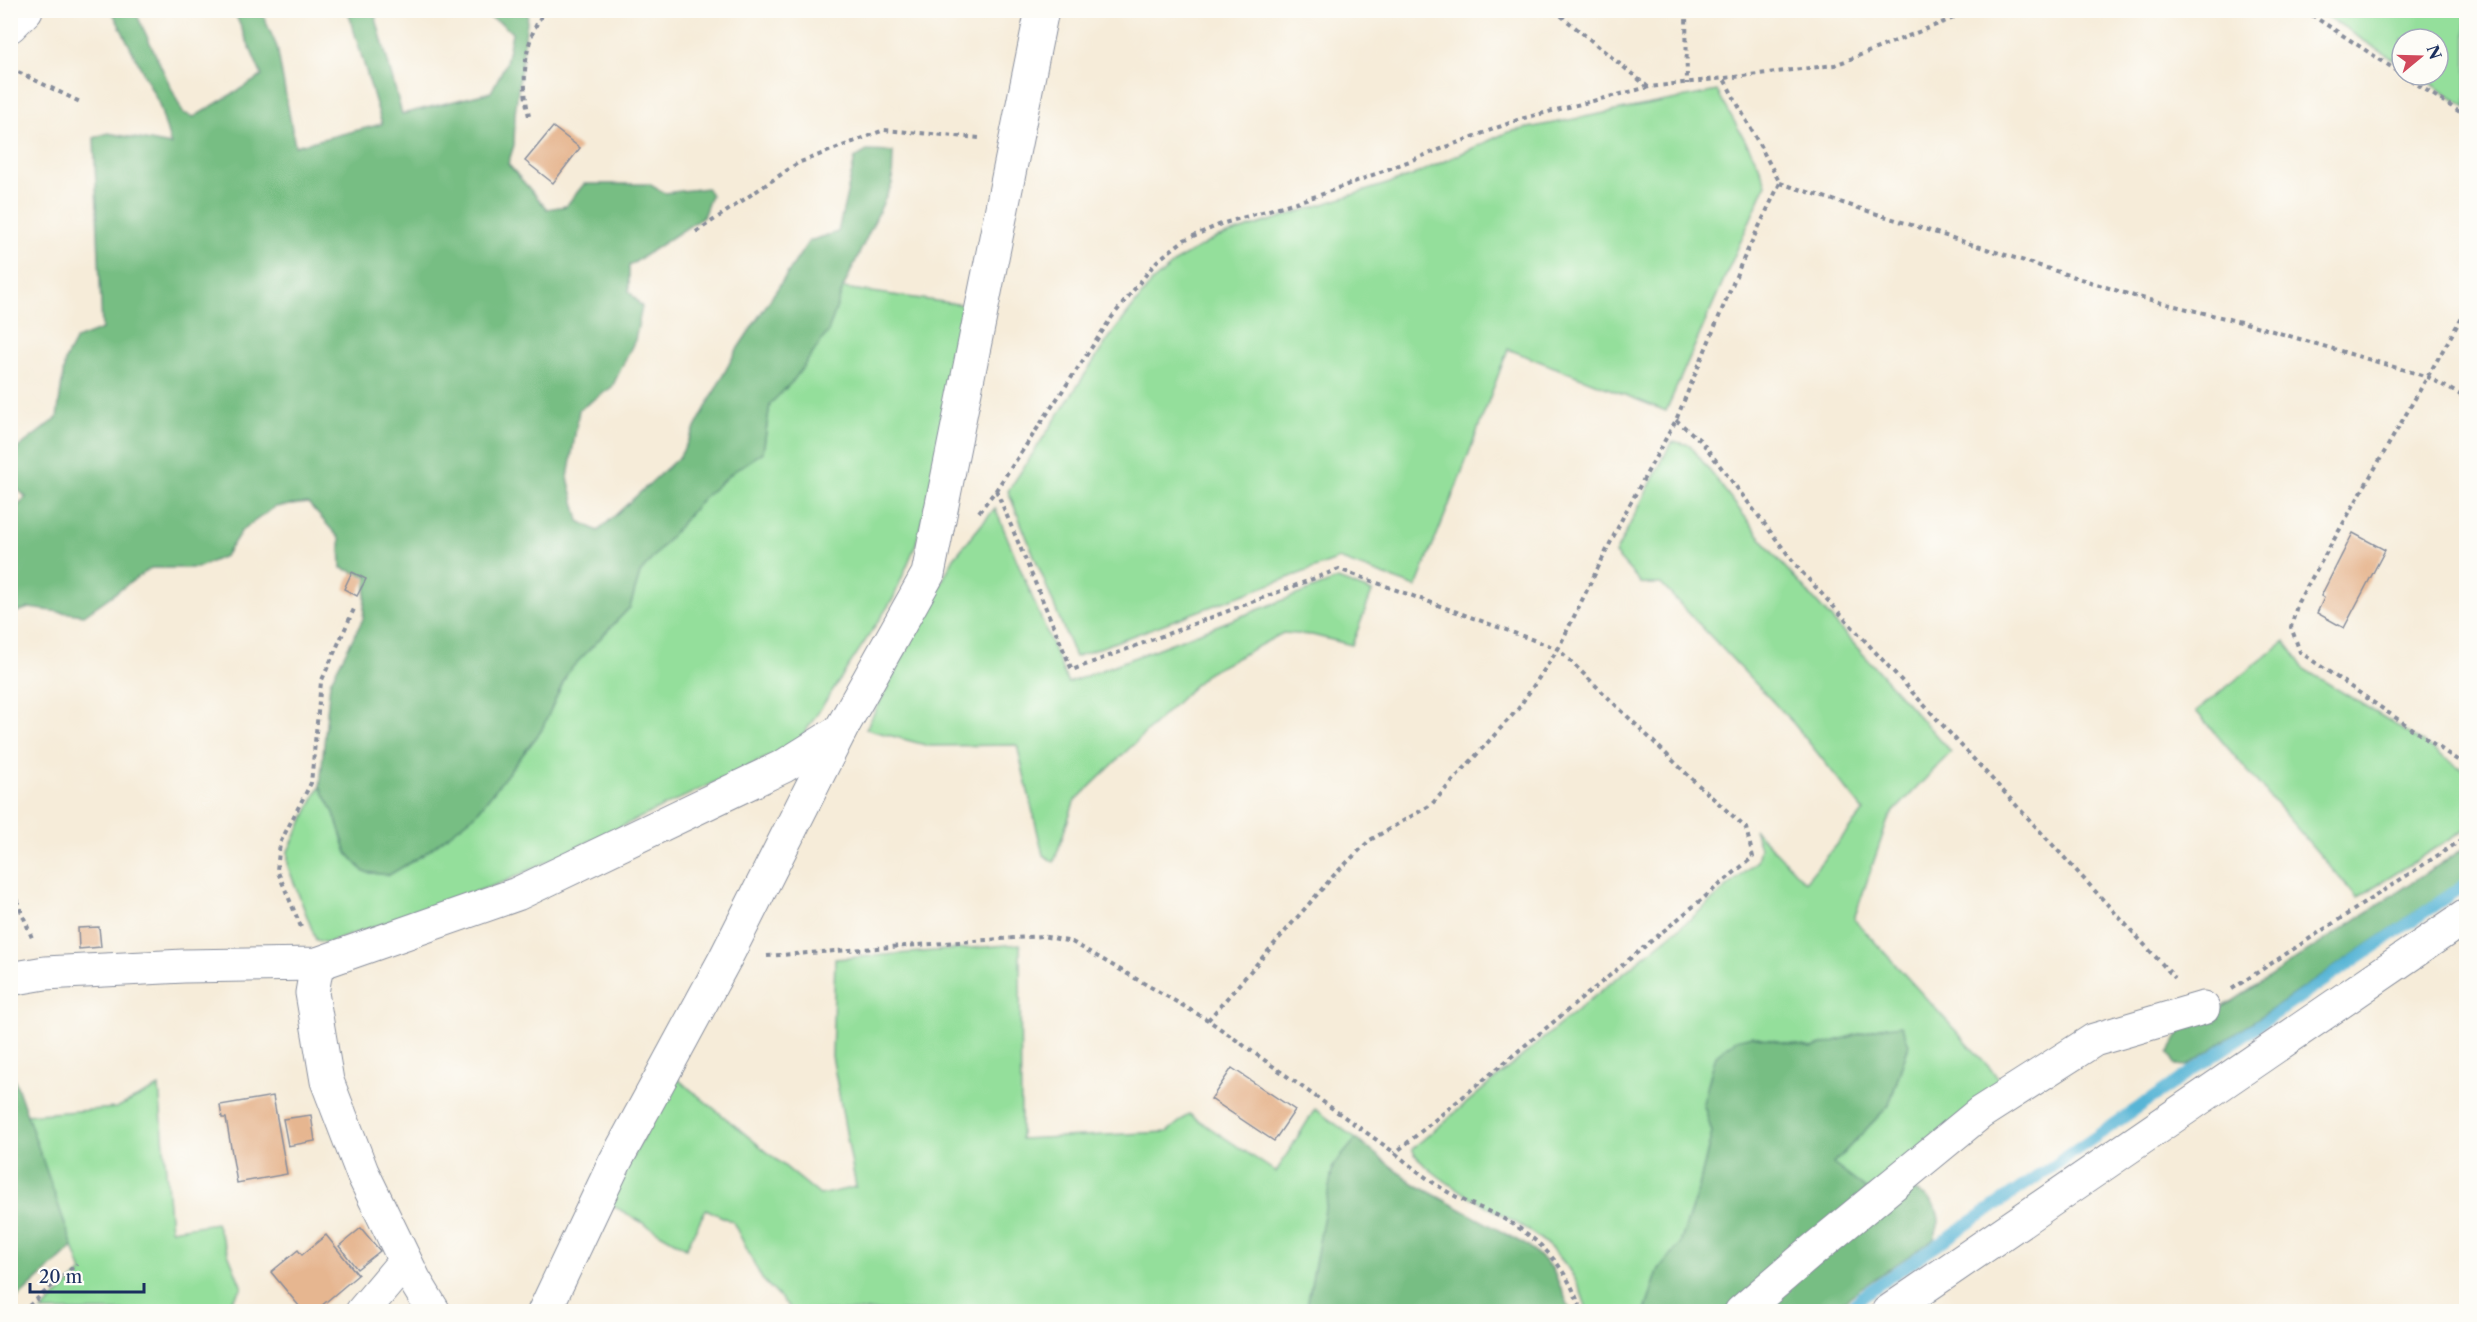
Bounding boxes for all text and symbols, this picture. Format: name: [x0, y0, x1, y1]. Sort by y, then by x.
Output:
north arrow: [2390, 27, 2450, 87]
text: N: [2422, 42, 2446, 62]
scale bar: [30, 1256, 144, 1294]
text: 20 m: [39, 1266, 83, 1288]

